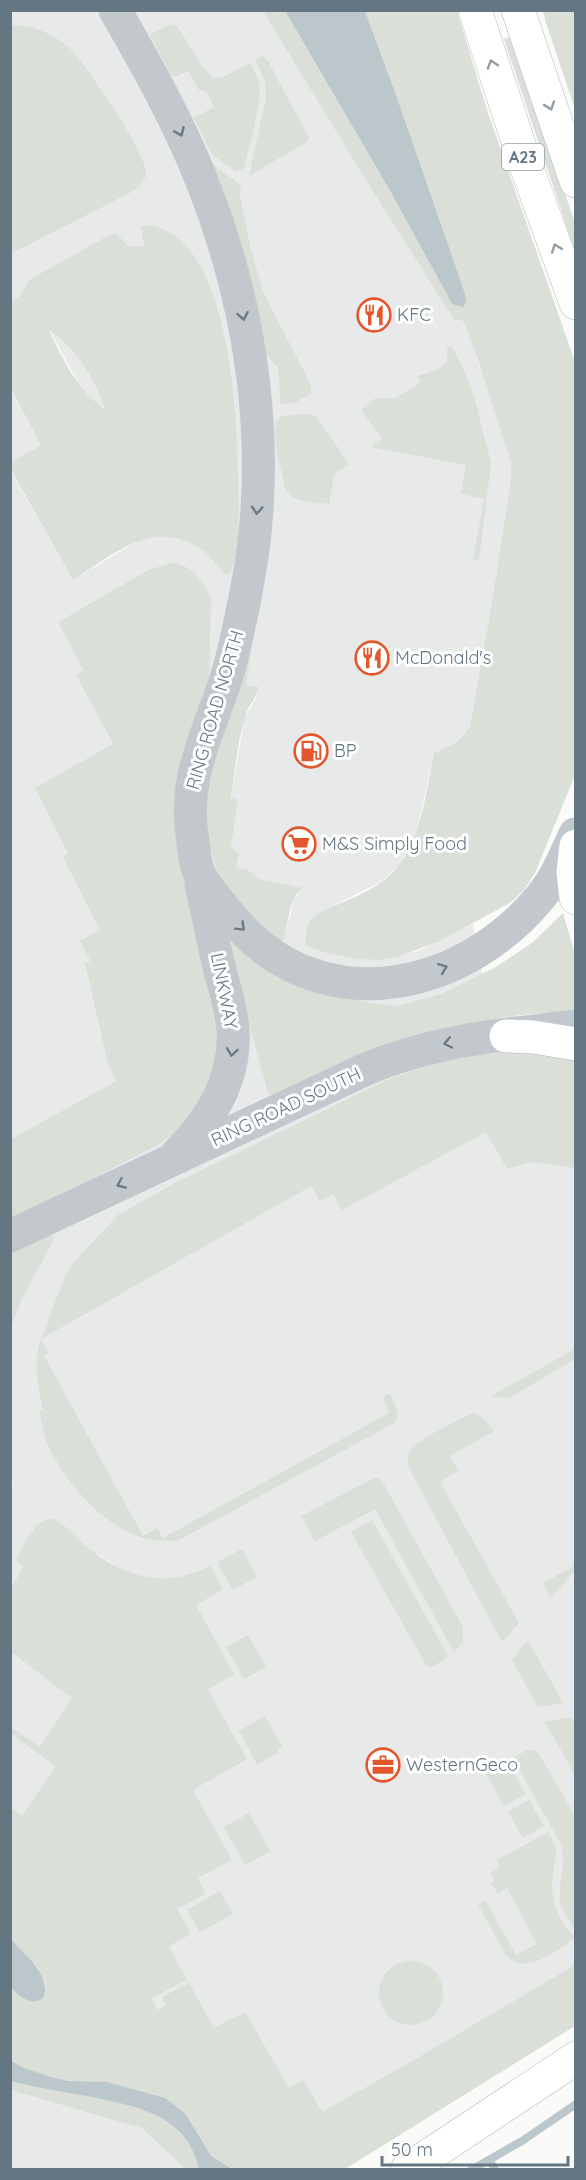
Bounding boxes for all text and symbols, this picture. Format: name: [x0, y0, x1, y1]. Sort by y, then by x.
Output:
one-way arrow: [487, 59, 500, 70]
one-way arrow: [542, 100, 555, 111]
one-way arrow: [172, 126, 184, 137]
road number: A23: [502, 144, 544, 170]
one-way arrow: [550, 243, 563, 254]
restaurant icon: KFC: [356, 297, 392, 333]
place label: KFC: [397, 303, 431, 326]
one-way arrow: [236, 311, 249, 321]
one-way arrow: [251, 505, 264, 515]
street label: RING ROAD NORTH: [181, 628, 248, 792]
restaurant icon: McDonald's: [354, 640, 390, 676]
place label: McDonald's: [395, 646, 491, 669]
fuel station icon: BP: [293, 733, 329, 769]
place label: BP: [334, 739, 356, 762]
supermarket icon: M&S Simply Food: [281, 826, 317, 862]
place label: M&S Simply Food: [322, 832, 467, 855]
one-way arrow: [233, 920, 244, 931]
street label: LINKWAY: [206, 951, 243, 1031]
one-way arrow: [437, 963, 448, 975]
one-way arrow: [443, 1036, 453, 1049]
one-way arrow: [226, 1048, 238, 1057]
street label: RING ROAD SOUTH: [207, 1062, 364, 1151]
one-way arrow: [117, 1177, 128, 1189]
office icon: WesternGeco: [365, 1747, 401, 1783]
place label: WesternGeco: [406, 1753, 518, 1776]
scale bar: [382, 2129, 568, 2167]
text: 50 m: [391, 2138, 433, 2161]

